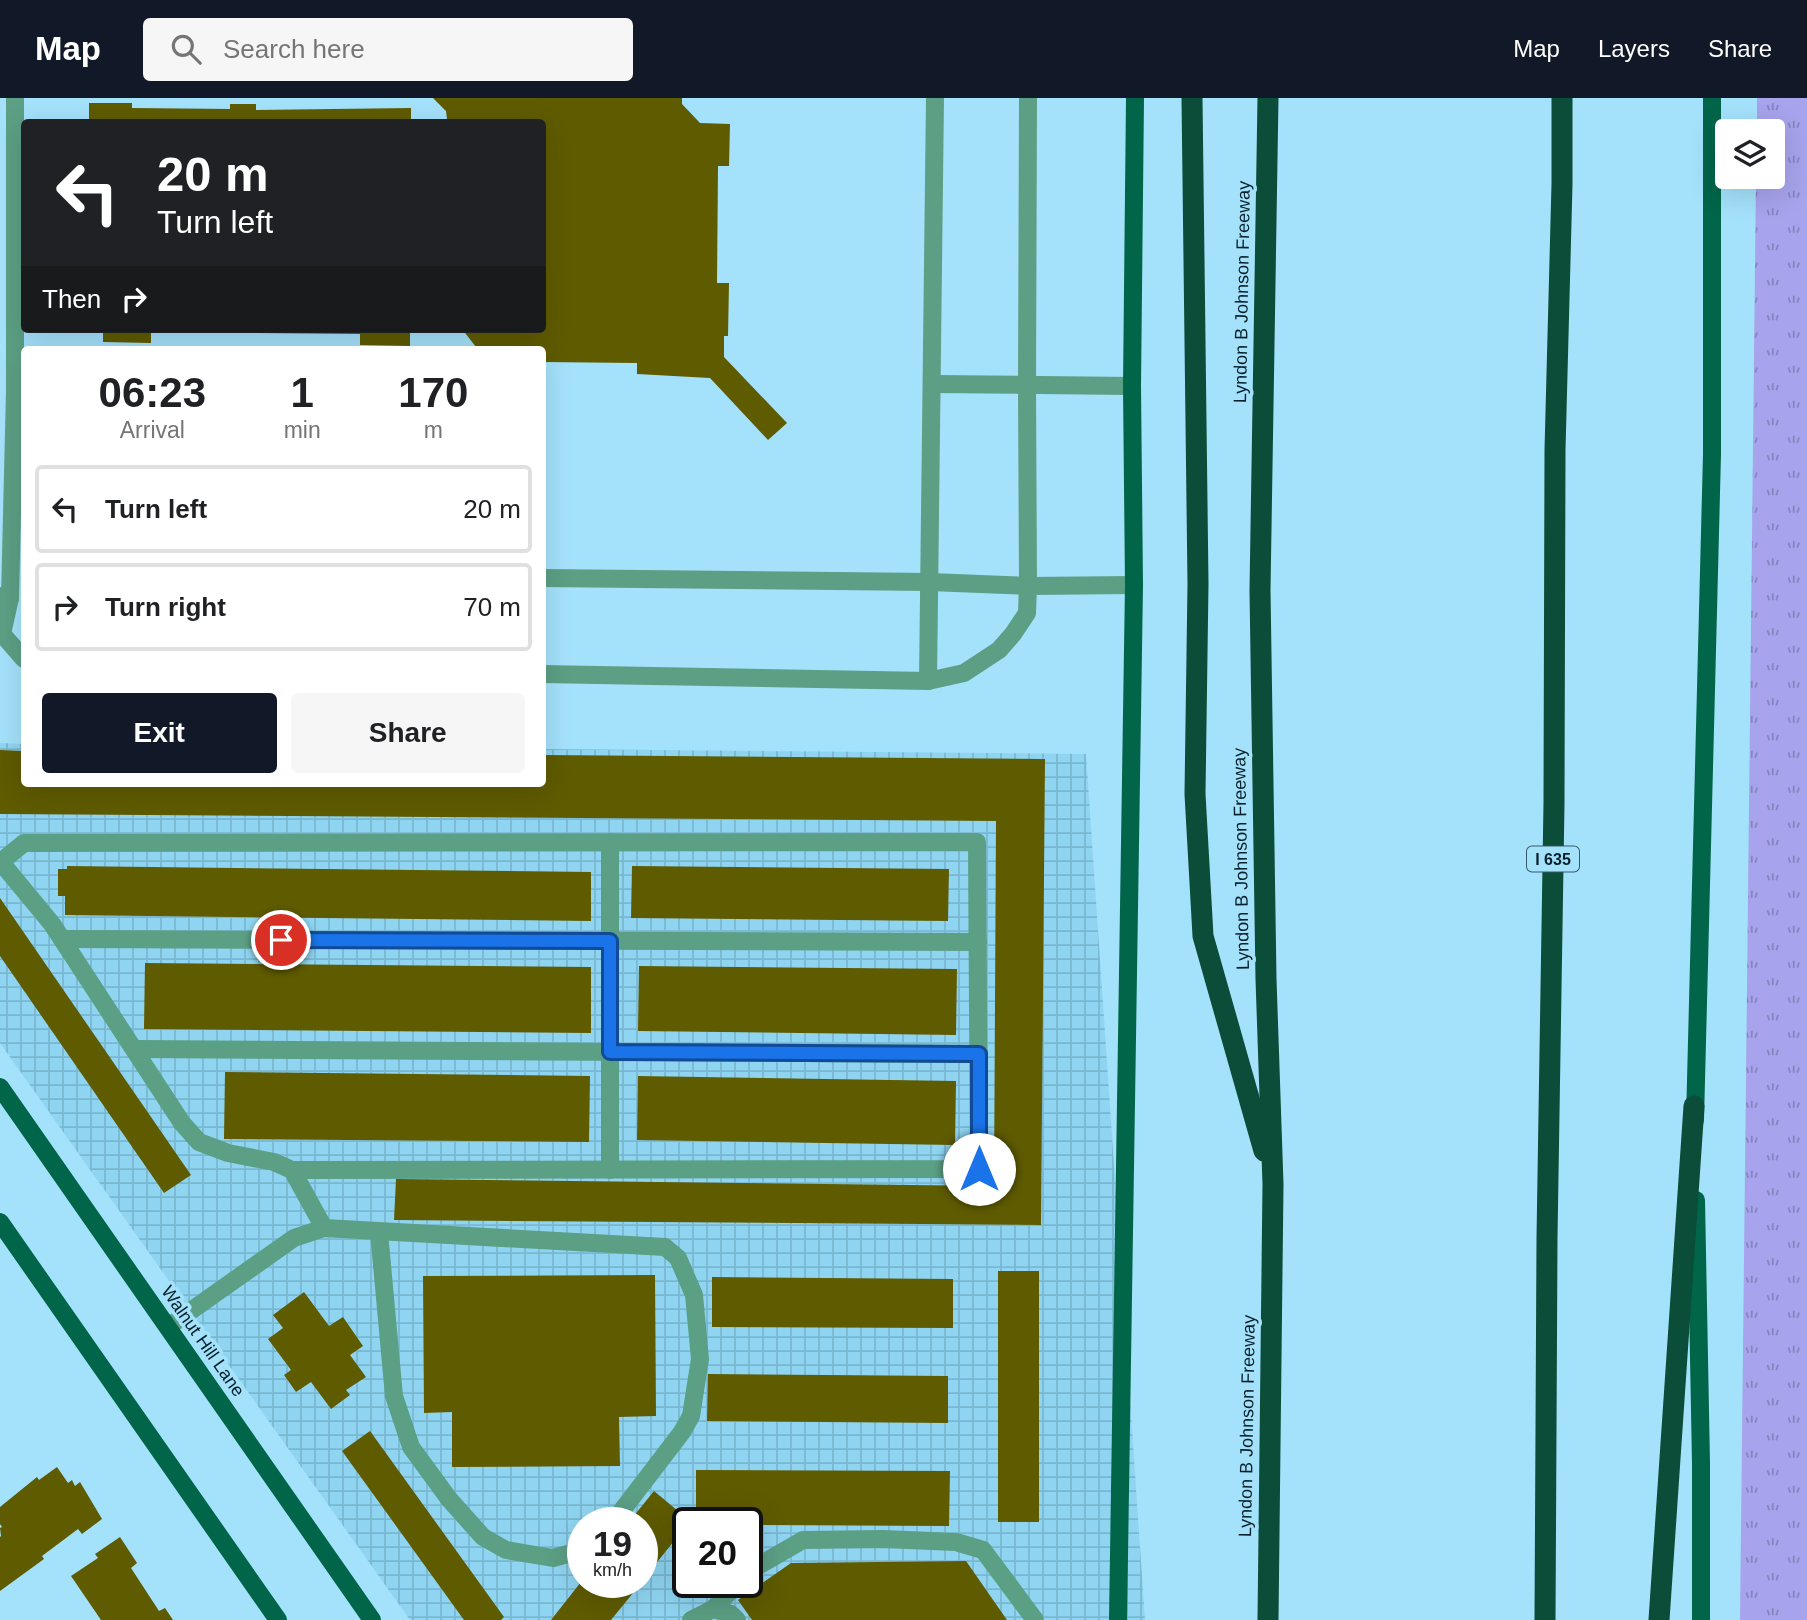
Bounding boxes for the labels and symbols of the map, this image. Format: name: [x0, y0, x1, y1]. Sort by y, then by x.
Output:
street label: Lyndon B Johnson Freeway: [1230, 181, 1254, 403]
street label: Lyndon B Johnson Freeway: [1229, 748, 1253, 970]
road number: I 635: [1527, 846, 1579, 872]
pin: [251, 910, 311, 970]
position arrow: [942, 1132, 1016, 1206]
street label: Walnut Hill Lane: [157, 1282, 249, 1400]
street label: Lyndon B Johnson Freeway: [1235, 1315, 1259, 1537]
speed limit sign: 20: [672, 1507, 763, 1598]

